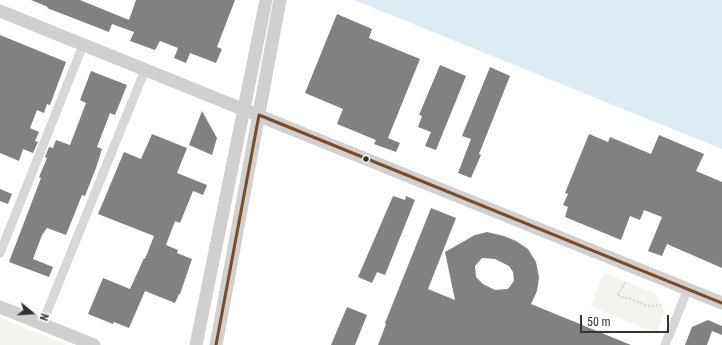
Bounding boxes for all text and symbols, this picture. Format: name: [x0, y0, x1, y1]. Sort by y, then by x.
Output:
unlabelled marker: [361, 154, 371, 164]
north arrow: [12, 293, 52, 333]
scale bar: [582, 307, 671, 333]
text: N: [37, 312, 51, 322]
text: 50 m: [587, 315, 611, 329]

